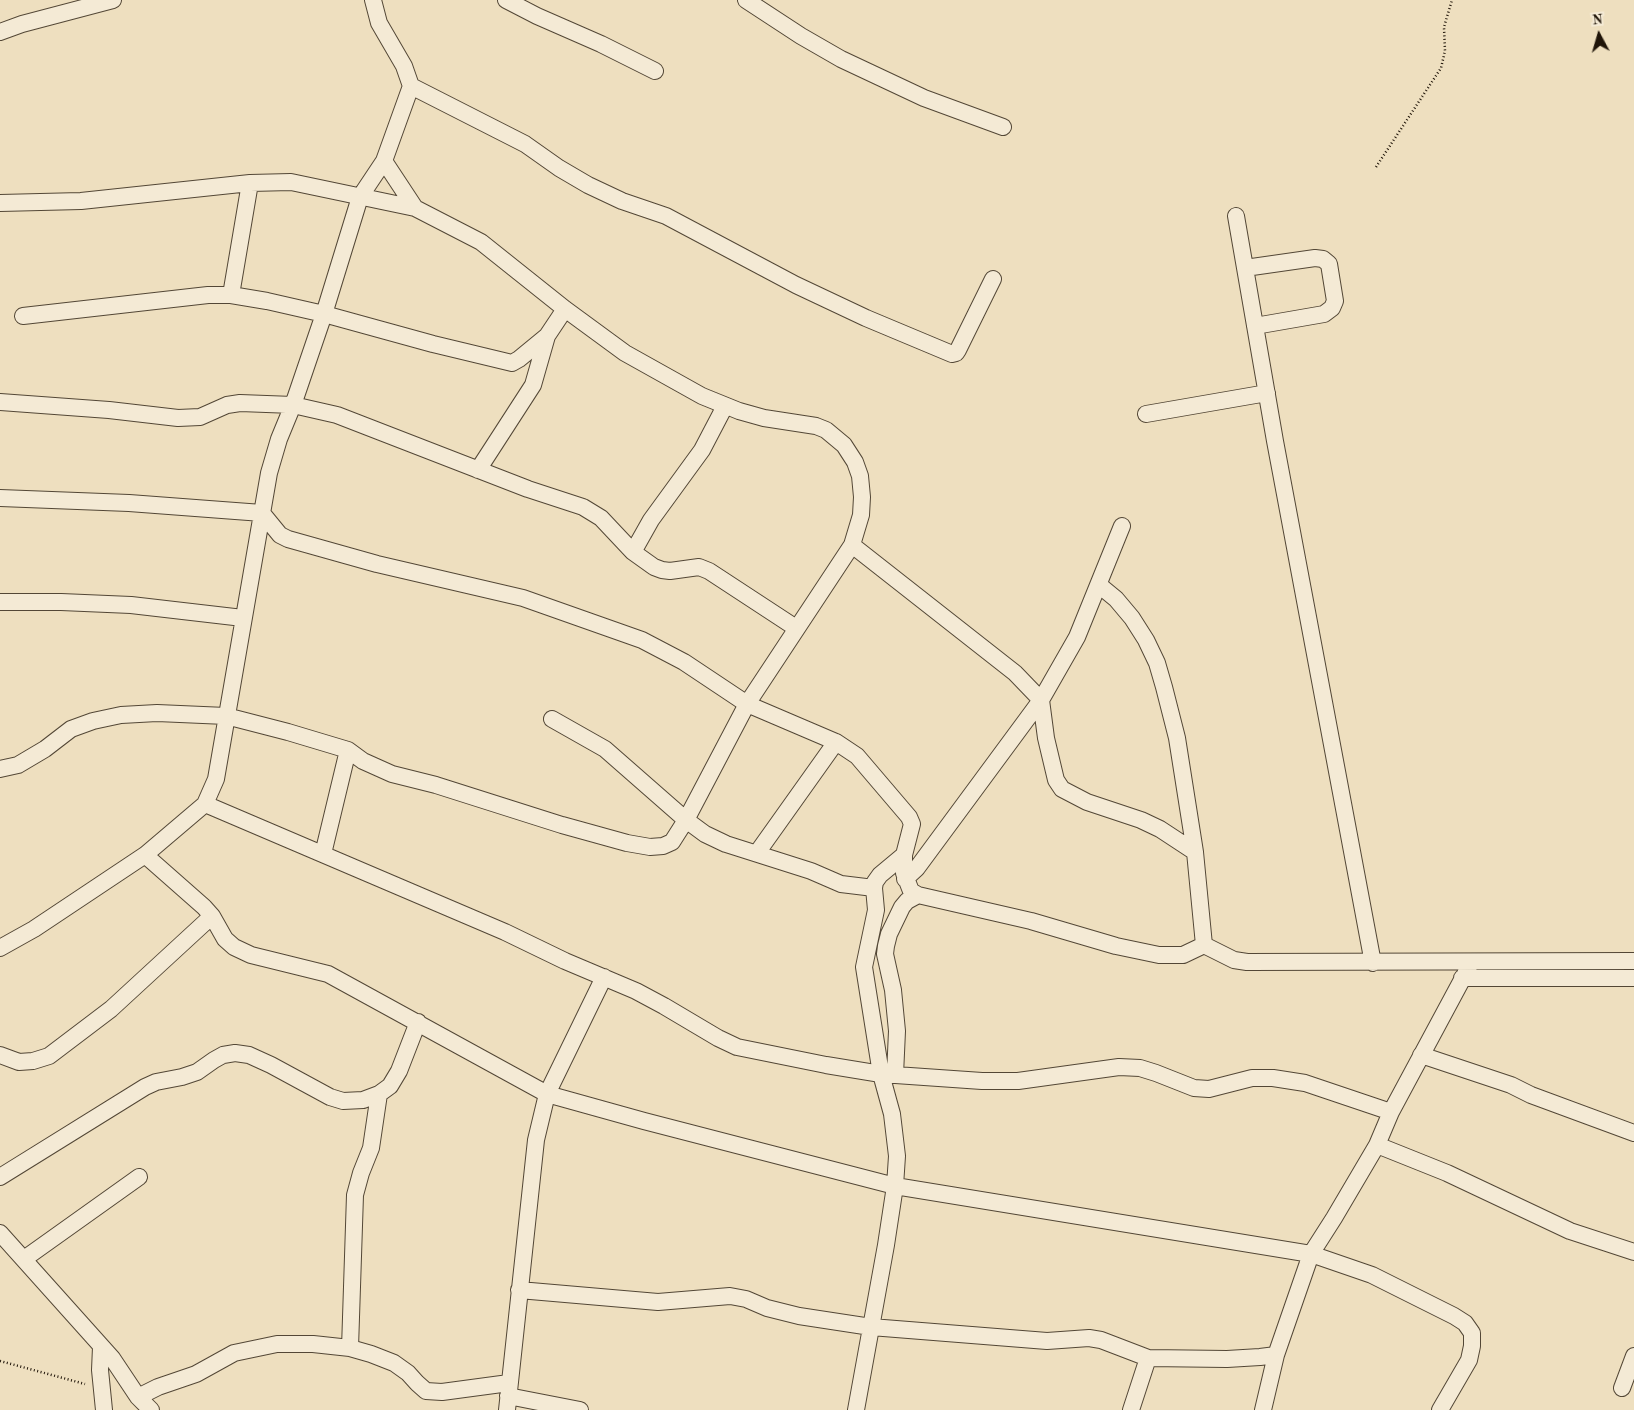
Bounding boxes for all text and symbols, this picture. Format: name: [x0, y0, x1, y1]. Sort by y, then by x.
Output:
north arrow: [1574, 10, 1624, 60]
text: N: [1591, 13, 1603, 28]

